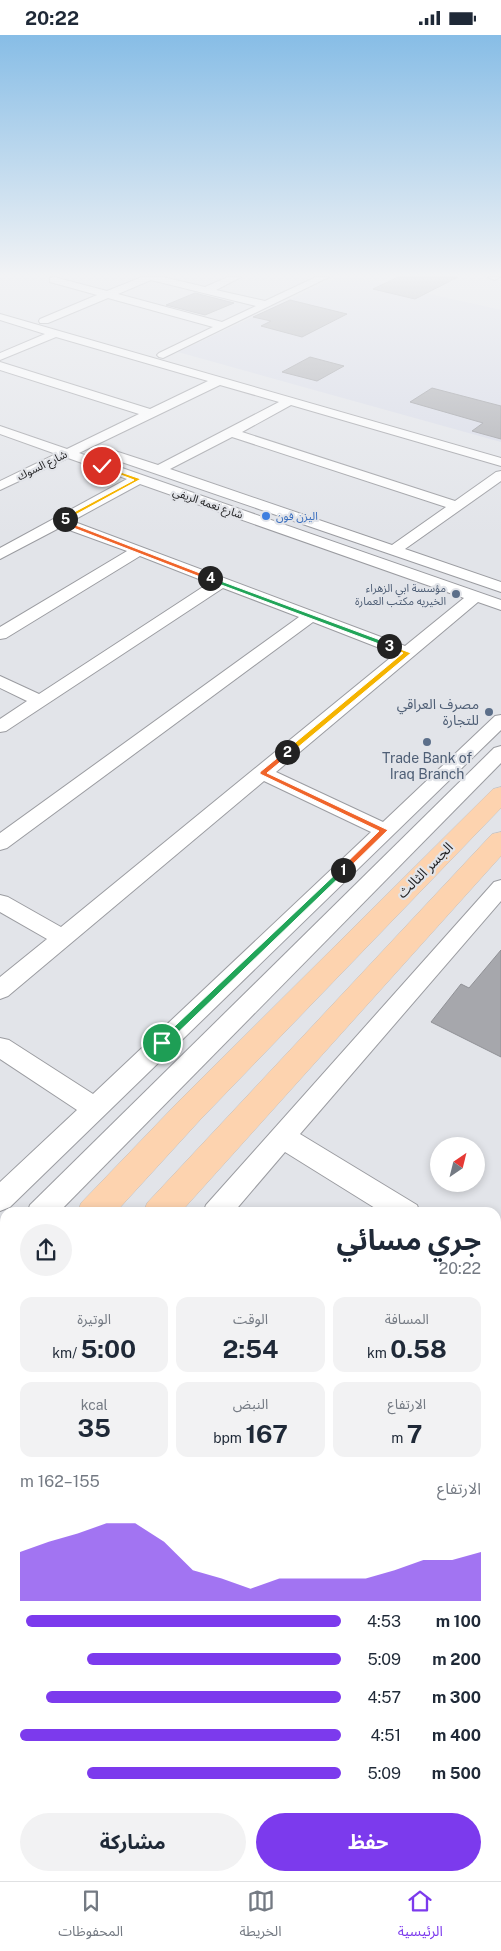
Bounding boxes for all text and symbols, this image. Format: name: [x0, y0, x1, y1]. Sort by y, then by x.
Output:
text: 20:22: [25, 7, 79, 29]
pin: [81, 445, 123, 487]
street label: شارع السوك: [15, 448, 70, 484]
icon: check: [88, 452, 116, 480]
street label: شارع نعمه الريفي: [170, 485, 245, 524]
pin: 5: [52, 507, 78, 531]
marker: اليزن فون: [260, 510, 272, 522]
place label: اليزن فون: [276, 510, 318, 523]
text: 5: [61, 511, 70, 527]
pin: 4: [198, 565, 222, 591]
text: 4: [206, 570, 215, 586]
place label: مؤسسة ابي الزهراء الخيريه مكتب العمارة: [355, 582, 446, 608]
marker: مؤسسة ابي الزهراء الخيريه مكتب العمارة: [450, 588, 462, 600]
pin: 3: [376, 633, 402, 659]
text: 3: [385, 638, 394, 654]
place label: مصرف العراقي للتجارة: [397, 696, 479, 729]
marker: مصرف العراقي للتجارة: [483, 706, 495, 718]
marker: Trade Bank of Iraq Branch: [421, 736, 433, 748]
pin: 2: [274, 739, 300, 765]
text: 2: [283, 744, 292, 760]
place label: Trade Bank of Iraq Branch: [382, 750, 472, 782]
street label: الجسر الثالث: [394, 839, 457, 902]
pin: 1: [330, 857, 356, 883]
text: 1: [341, 862, 347, 878]
pin: [141, 1022, 183, 1064]
icon: arrive: [148, 1029, 176, 1057]
north arrow: [430, 1137, 485, 1193]
map controls: [430, 1137, 485, 1192]
text: جري مسائي: [336, 1223, 481, 1256]
button: share: [20, 1224, 72, 1276]
text: 20:22: [439, 1259, 481, 1278]
text: الوتيرة: [77, 1311, 111, 1327]
text: الوقت: [233, 1311, 268, 1327]
text: المسافة: [385, 1311, 429, 1327]
text: 5:00: [80, 1334, 136, 1364]
text: 2:54: [223, 1334, 278, 1364]
text: 0.58: [390, 1334, 447, 1364]
text: /km: [52, 1345, 80, 1361]
text: km: [367, 1345, 390, 1361]
text: النبض: [233, 1396, 268, 1412]
text: الارتفاع: [388, 1396, 426, 1412]
text: kcal: [81, 1397, 108, 1413]
text: 35: [77, 1413, 111, 1443]
text: 167: [245, 1419, 288, 1449]
text: 7: [407, 1419, 422, 1449]
text: bpm: [213, 1430, 245, 1446]
text: m: [391, 1430, 407, 1446]
text: 155–162 m: [20, 1472, 100, 1491]
text: الارتفاع: [437, 1479, 481, 1498]
text: 4:53: [367, 1612, 401, 1631]
text: 100 m: [436, 1612, 481, 1631]
text: 5:09: [367, 1650, 401, 1669]
text: 200 m: [432, 1650, 481, 1669]
text: 4:57: [367, 1688, 401, 1707]
text: 300 m: [432, 1688, 481, 1707]
text: 4:51: [371, 1726, 401, 1745]
text: 400 m: [432, 1726, 481, 1745]
text: 5:09: [367, 1764, 401, 1783]
text: 500 m: [432, 1764, 481, 1783]
button: مشاركة: [20, 1813, 246, 1871]
button: حفظ: [256, 1813, 481, 1871]
tab: المحفوظات: [58, 1887, 123, 1946]
tab: الخريطة: [240, 1887, 281, 1946]
tab: الرئيسية: [398, 1887, 443, 1946]

